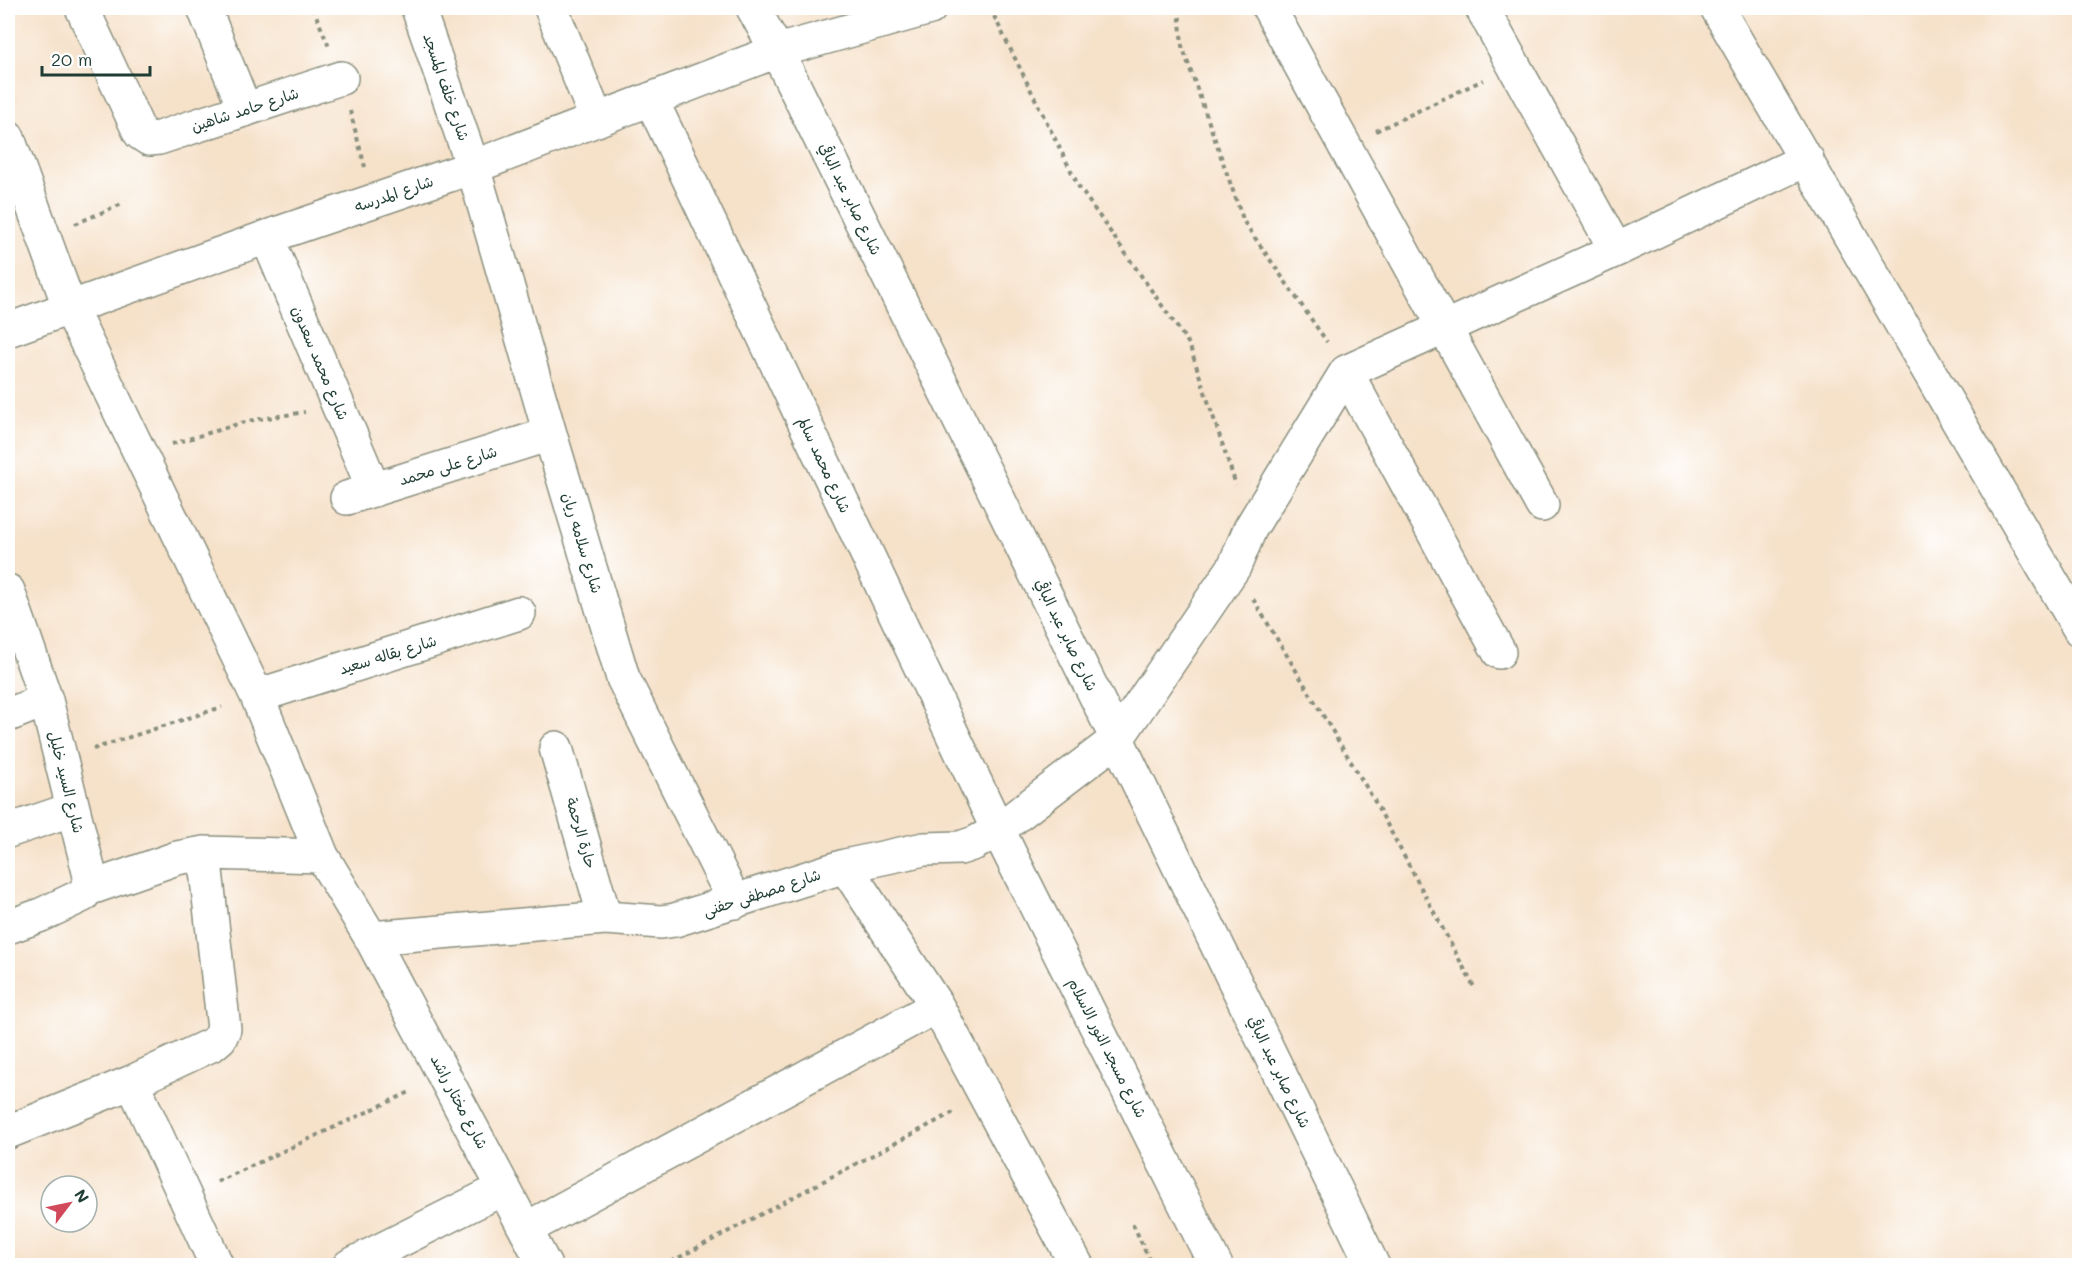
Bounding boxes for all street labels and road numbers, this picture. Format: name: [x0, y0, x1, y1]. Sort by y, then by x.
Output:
street label: شارع خلف المسجد: [418, 30, 475, 143]
street label: شارع حامد شاهين: [188, 82, 301, 137]
street label: شارع صابر عبد الباقي: [814, 139, 887, 258]
street label: شارع المدرسه: [352, 170, 436, 217]
street label: شارع محمد سعدون: [287, 303, 354, 423]
street label: شارع محمد سالم: [792, 413, 856, 517]
street label: شارع على محمد: [396, 441, 499, 490]
street label: شارع سلامه ريان: [557, 490, 608, 596]
street label: شارع صابر عبد الباقي: [1030, 575, 1103, 694]
street label: شارع بقاله سعيد: [337, 630, 439, 679]
street label: شارع السيد خليل: [44, 728, 89, 835]
street label: حارة الرحمة: [562, 795, 602, 871]
street label: شارع مصطفى حفنى: [700, 864, 823, 921]
street label: شارع مسجد النور الاسلام: [1062, 974, 1152, 1122]
street label: شارع صابر عبد الباقي: [1243, 1012, 1316, 1131]
street label: شارع مختار راشد: [426, 1051, 493, 1153]

